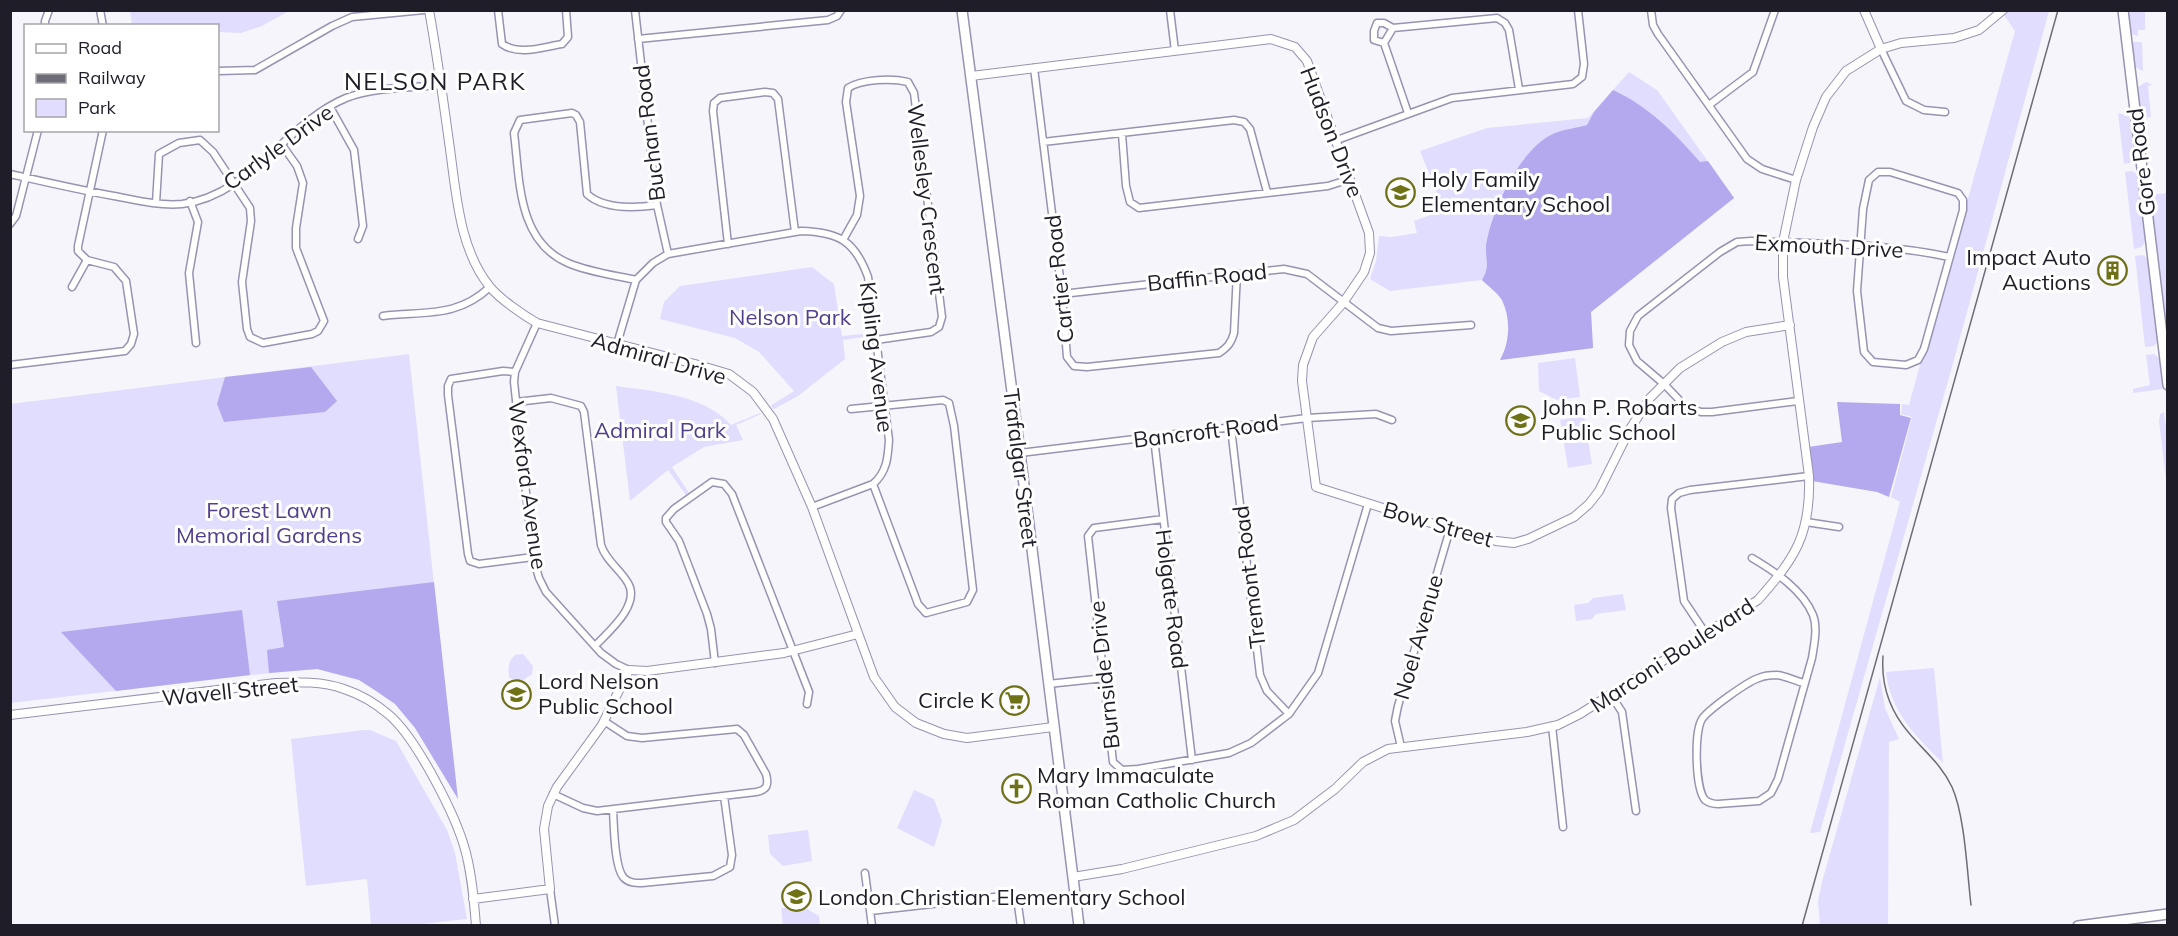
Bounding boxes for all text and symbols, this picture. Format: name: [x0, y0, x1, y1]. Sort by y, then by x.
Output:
legend: [24, 24, 219, 132]
text: Road: [78, 36, 122, 59]
street label: Buchan Road: [627, 63, 671, 203]
street label: Hudson Drive: [1294, 63, 1370, 201]
text: Railway: [78, 66, 146, 89]
district label: NELSON PARK: [344, 66, 526, 96]
text: Park: [78, 96, 117, 119]
street label: Carlyle Drive: [218, 98, 338, 196]
street label: Wellesley Crescent: [901, 102, 953, 296]
street label: Gore Road: [2121, 107, 2161, 217]
place label: Holy Family Elementary School: [1421, 165, 1610, 218]
school or university icon: Holy Family Elementary School: [1384, 176, 1416, 208]
street label: Cartier Road: [1038, 213, 1080, 345]
street label: Exmouth Drive: [1754, 228, 1904, 264]
place label: Impact Auto Auctions: [1966, 243, 2091, 296]
building icon: Impact Auto Auctions: [2096, 254, 2128, 286]
street label: Baffin Road: [1146, 257, 1268, 297]
street label: Kipling Avenue: [854, 280, 900, 434]
park label: Nelson Park: [729, 303, 852, 331]
street label: Admiral Drive: [588, 325, 730, 391]
street label: Trafalgar Street: [997, 387, 1045, 549]
place label: John P. Robarts Public School: [1541, 393, 1697, 446]
street label: Wexford Avenue: [502, 399, 554, 571]
school or university icon: John P. Robarts Public School: [1504, 404, 1536, 436]
street label: Bancroft Road: [1132, 408, 1280, 454]
park label: Admiral Park: [594, 416, 727, 444]
street label: Bow Street: [1380, 495, 1496, 553]
park label: Forest Lawn Memorial Gardens: [176, 496, 362, 549]
street label: Tremont Road: [1226, 504, 1272, 650]
street label: Holgate Road: [1150, 528, 1194, 670]
street label: Noel Avenue: [1387, 571, 1449, 703]
street label: Marconi Boulevard: [1585, 592, 1759, 718]
street label: Burnside Drive: [1082, 600, 1126, 750]
place label: Lord Nelson Public School: [538, 667, 673, 720]
street label: Wavell Street: [160, 670, 300, 712]
school or university icon: Lord Nelson Public School: [501, 678, 533, 710]
supermarket icon: Circle K: [999, 684, 1031, 716]
place label: Circle K: [918, 686, 995, 714]
place label: Mary Immaculate Roman Catholic Church: [1037, 761, 1276, 814]
church icon: Mary Immaculate Roman Catholic Church: [1000, 772, 1032, 804]
school or university icon: London Christian Elementary School: [781, 881, 813, 913]
place label: London Christian Elementary School: [818, 883, 1186, 911]

